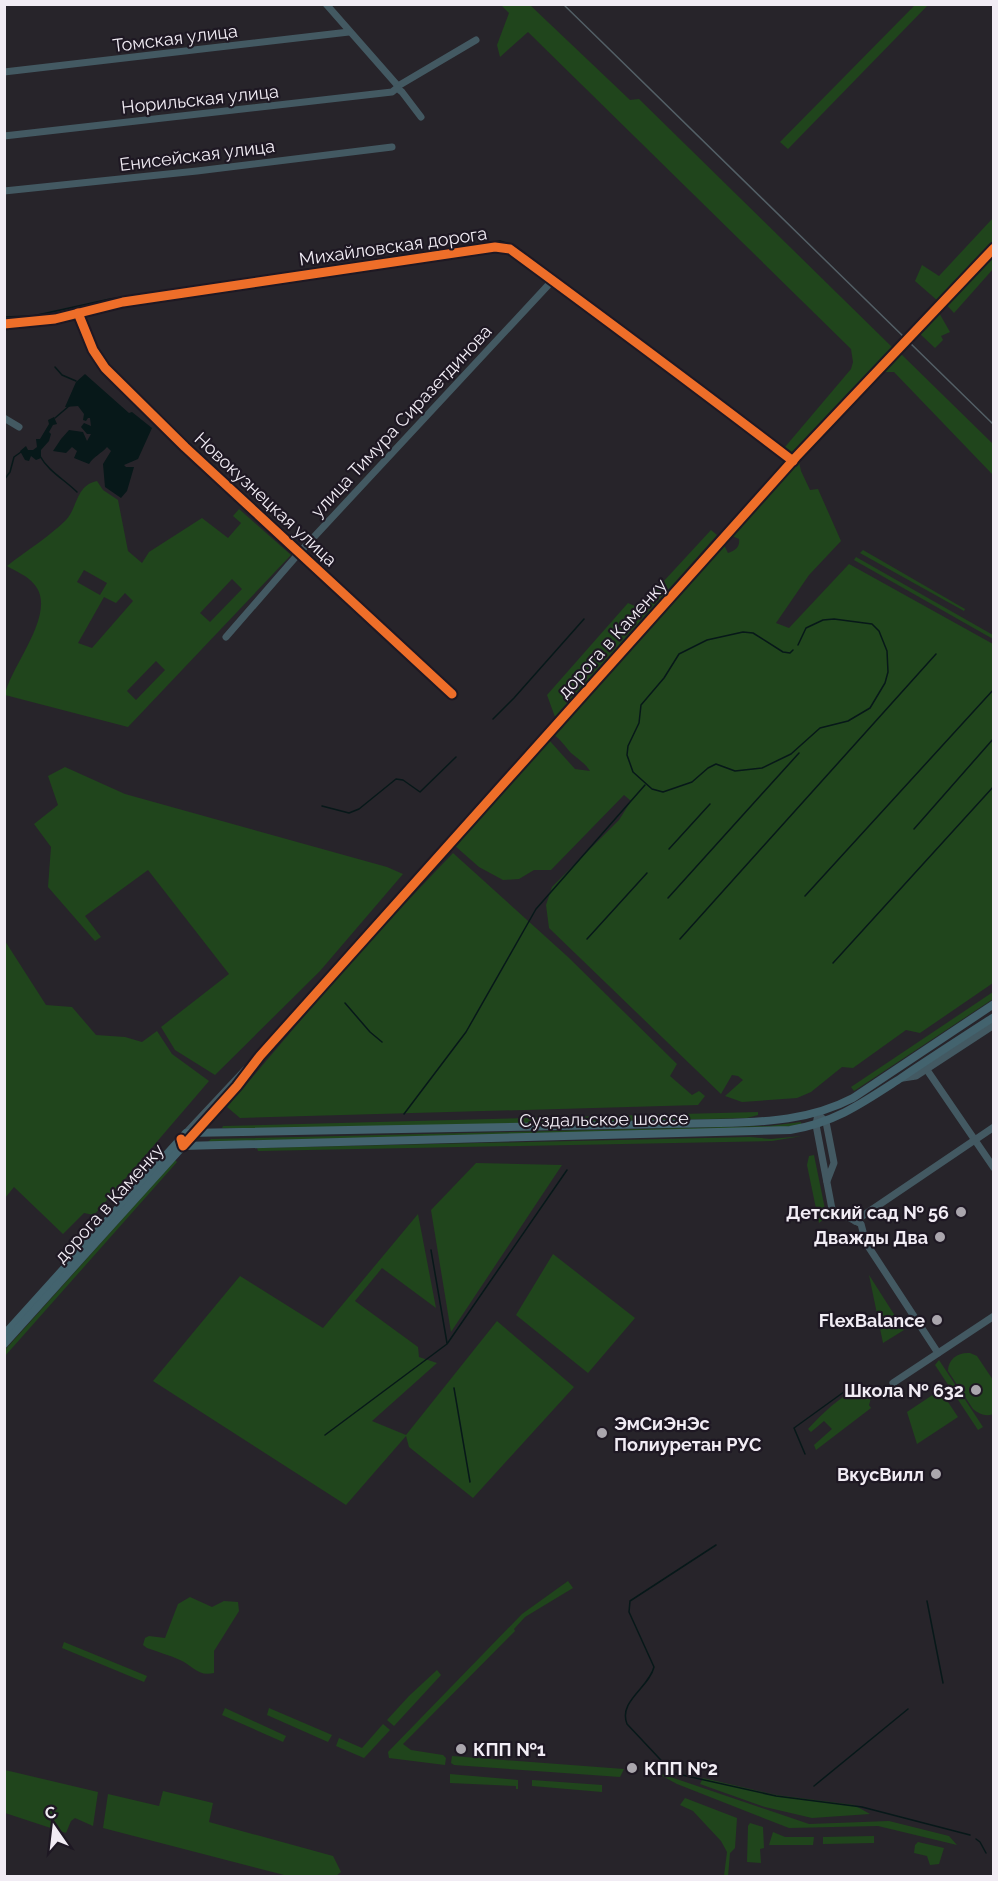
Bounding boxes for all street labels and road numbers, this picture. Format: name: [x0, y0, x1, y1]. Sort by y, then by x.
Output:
street label: Томская улица: [111, 20, 239, 56]
street label: Норильская улица: [120, 80, 280, 118]
street label: Енисейская улица: [118, 135, 276, 175]
street label: Михайловская дорога: [298, 222, 488, 270]
street label: улица Тимура Сиразетдинова: [306, 321, 496, 521]
street label: Новокузнецкая улица: [191, 428, 341, 570]
street label: дорога в Каменку: [553, 574, 671, 702]
street label: Суздальское шоссе: [519, 1107, 689, 1131]
street label: дорога в Каменку: [50, 1139, 168, 1267]

